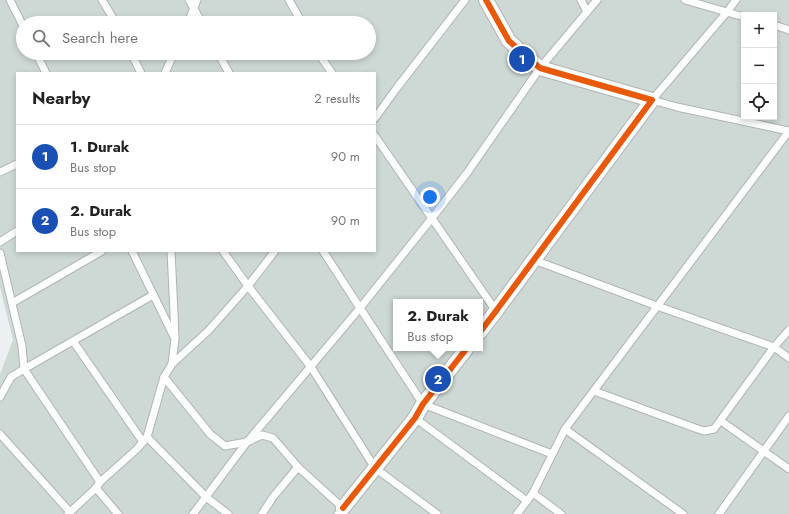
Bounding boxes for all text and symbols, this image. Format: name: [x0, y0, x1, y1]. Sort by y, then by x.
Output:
map controls: [741, 12, 777, 120]
button: +: [741, 12, 777, 48]
search box: [16, 16, 376, 60]
icon: search: [30, 27, 52, 49]
text: Search here: [62, 27, 138, 49]
pin: 1: [509, 44, 535, 74]
button: −: [741, 48, 777, 84]
button: locate: [741, 84, 777, 120]
text: Nearby: [32, 86, 90, 110]
text: 2 results: [314, 89, 360, 108]
text: 1. Durak: [70, 136, 130, 158]
text: 1: [42, 147, 48, 166]
text: 90 m: [331, 147, 360, 166]
text: Bus stop: [70, 158, 116, 177]
your location: [420, 187, 440, 207]
text: 2. Durak: [70, 200, 132, 222]
text: 2: [41, 211, 49, 230]
text: 90 m: [331, 211, 360, 230]
text: Bus stop: [70, 222, 116, 241]
popup: [393, 299, 483, 351]
text: 2. Durak: [407, 305, 469, 327]
text: Bus stop: [407, 327, 453, 346]
pin: 2: [425, 364, 451, 394]

